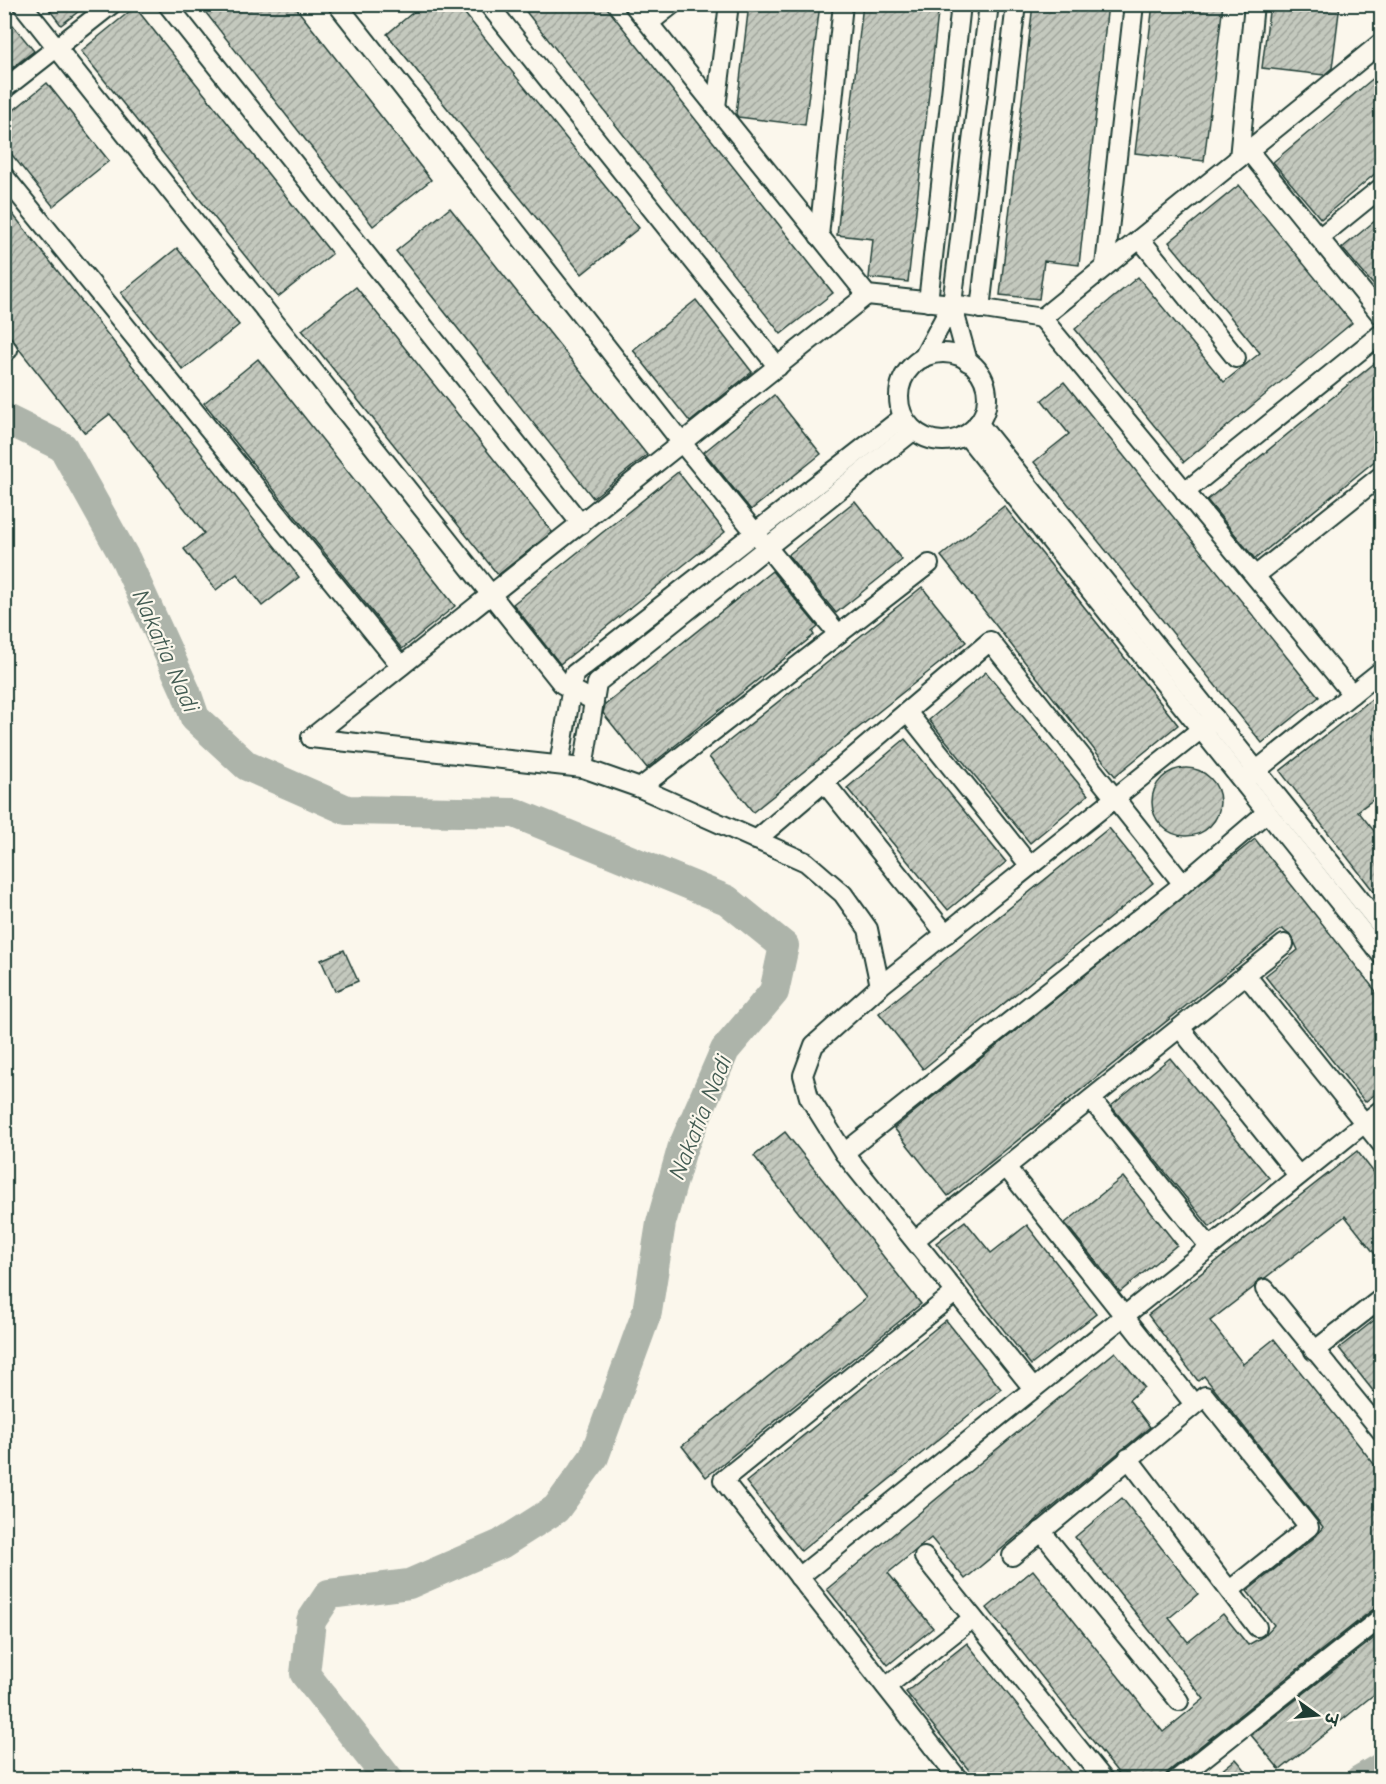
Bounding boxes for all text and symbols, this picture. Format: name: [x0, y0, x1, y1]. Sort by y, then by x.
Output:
water label: Nakatia Nadi: [126, 585, 206, 717]
water label: Nakatia Nadi: [662, 1050, 738, 1183]
north arrow: [1287, 1685, 1347, 1745]
text: उ: [1320, 1709, 1341, 1727]

